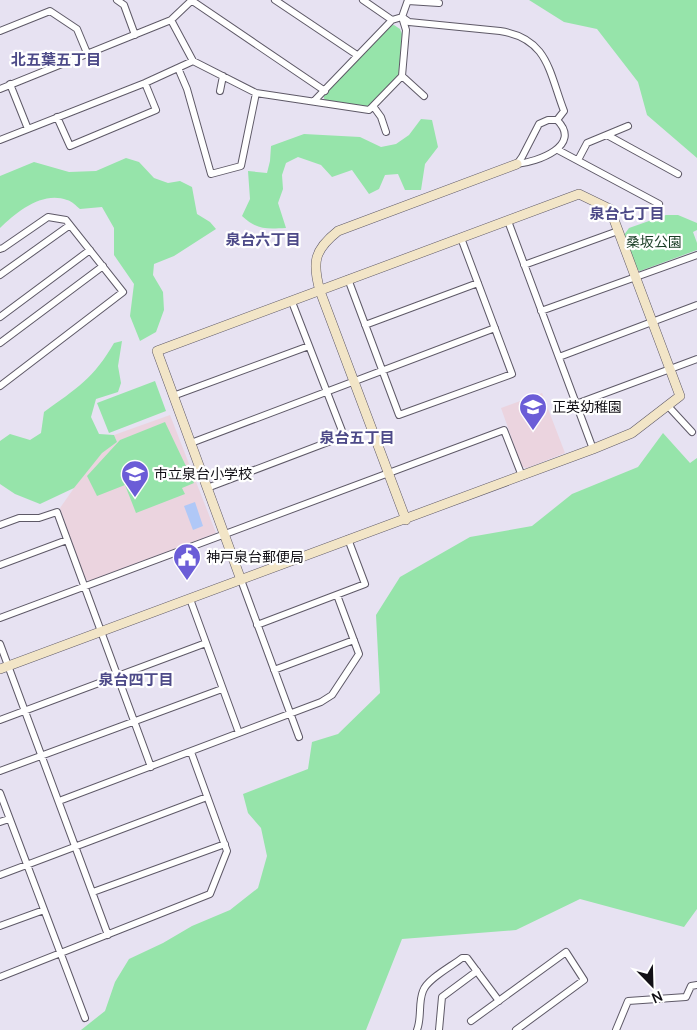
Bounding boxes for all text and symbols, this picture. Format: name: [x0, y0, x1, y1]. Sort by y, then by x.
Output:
district label: 北五葉五丁目: [11, 49, 101, 70]
district label: 泉台七丁目: [589, 203, 665, 224]
district label: 泉台六丁目: [225, 229, 301, 250]
park label: 桑坂公園: [626, 232, 682, 251]
school or university icon: 正英幼稚園: [518, 392, 548, 431]
place label: 正英幼稚園: [552, 397, 622, 416]
district label: 泉台五丁目: [319, 427, 395, 448]
school or university icon: 市立泉台小学校: [120, 459, 150, 498]
place label: 市立泉台小学校: [154, 464, 252, 483]
public building icon: 神戸泉台郵便局: [172, 542, 202, 581]
place label: 神戸泉台郵便局: [206, 547, 304, 566]
district label: 泉台四丁目: [98, 669, 174, 690]
north arrow: [627, 960, 677, 1010]
text: N: [649, 987, 666, 1008]

